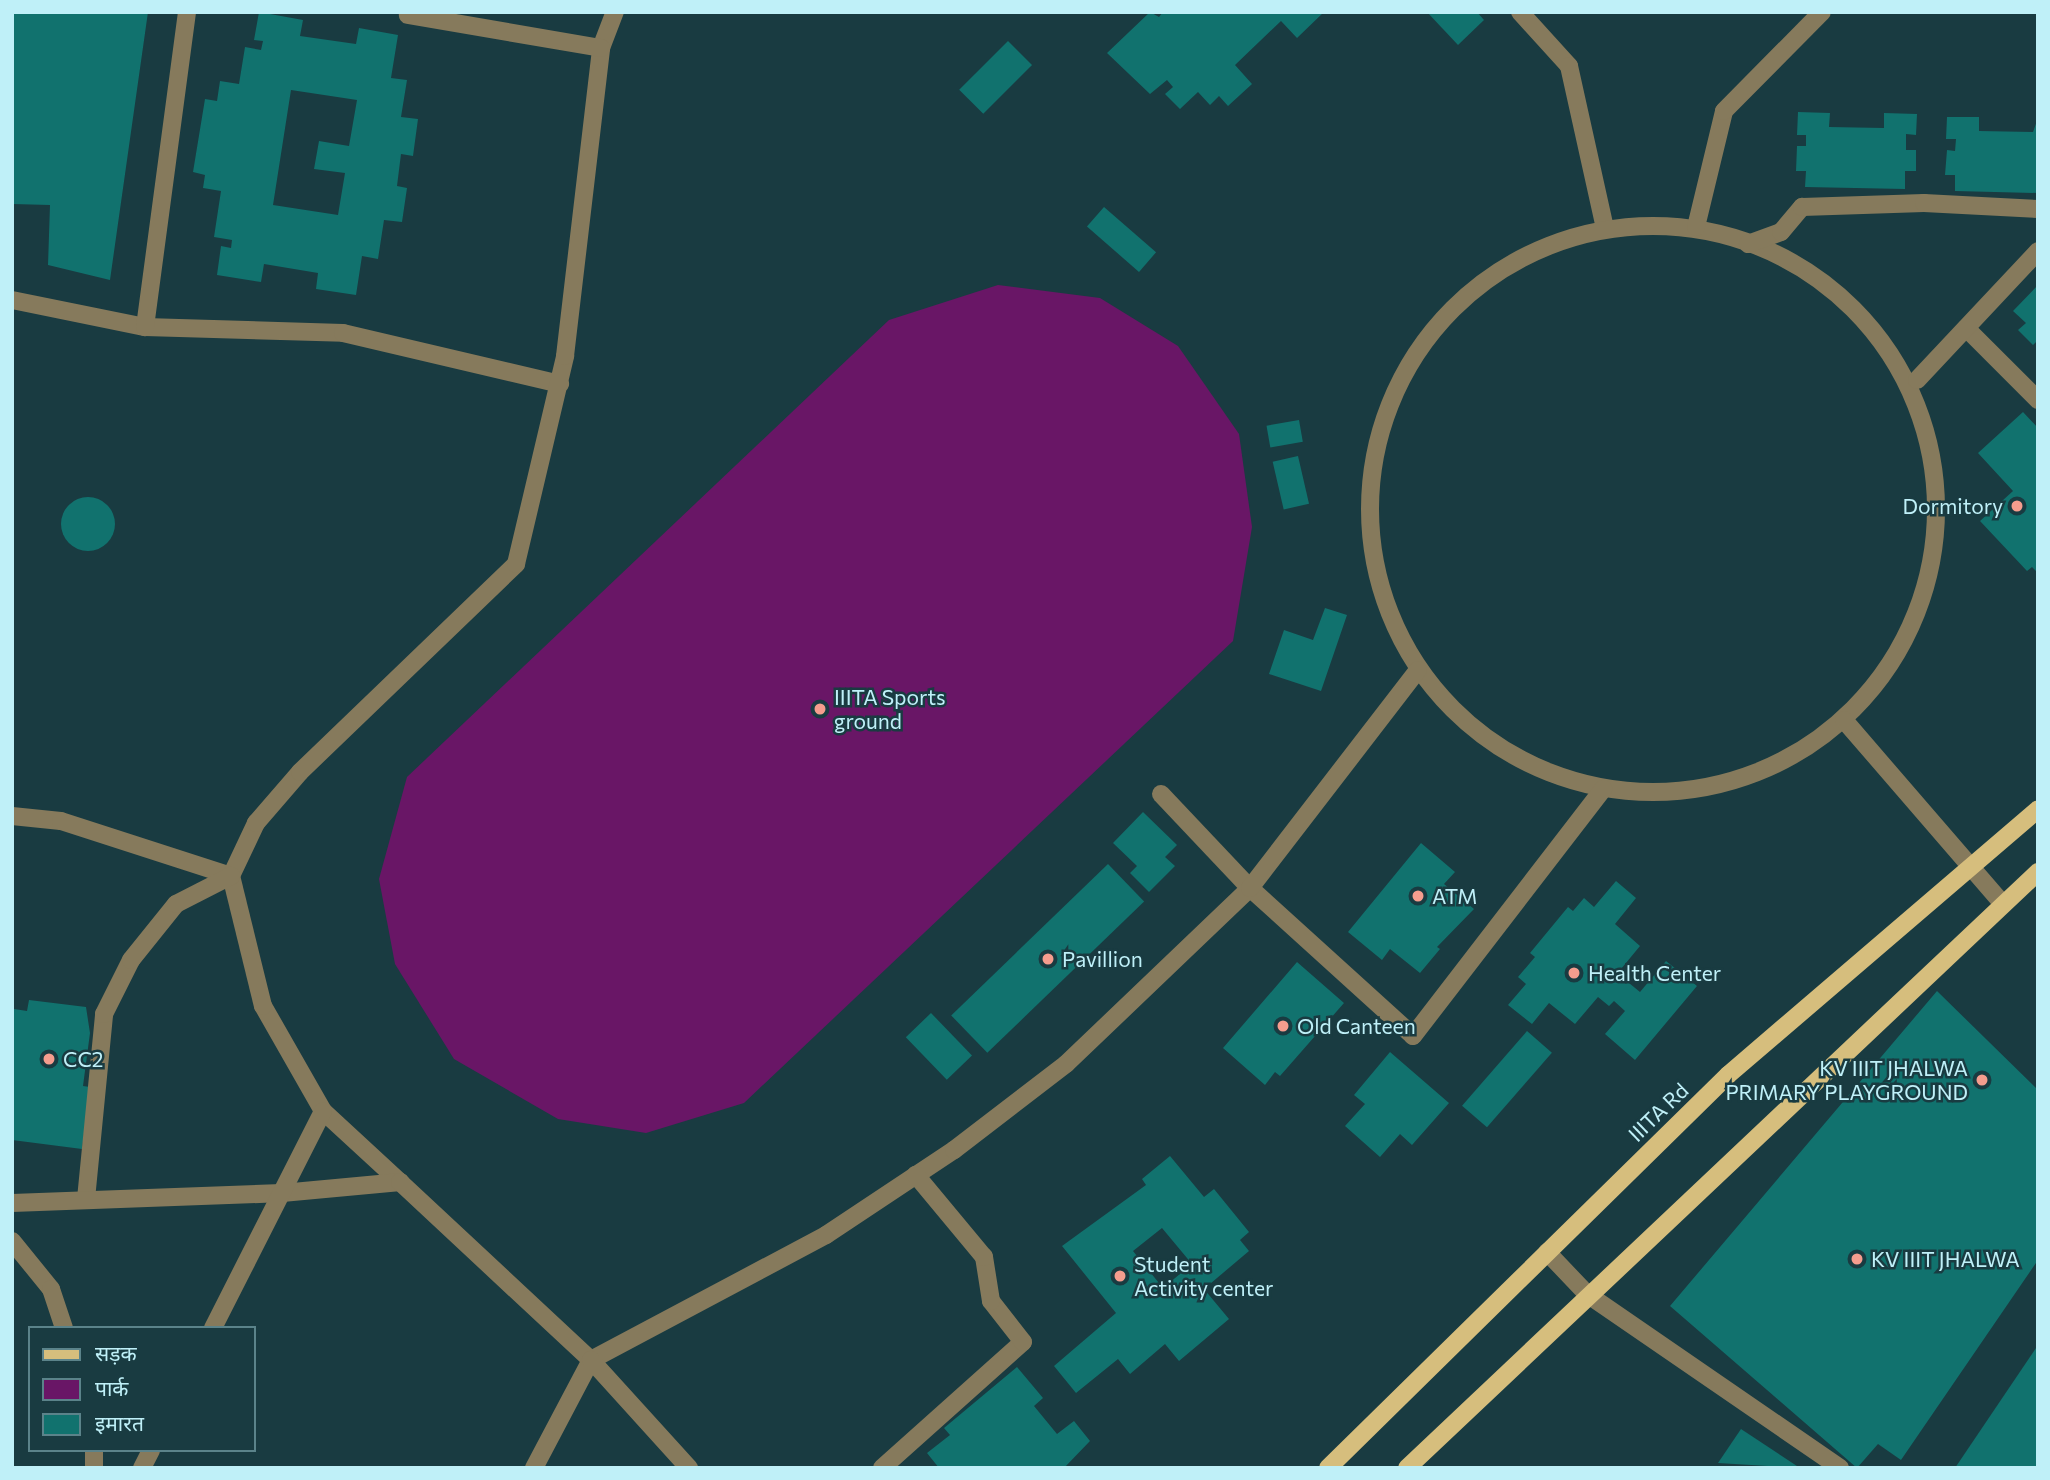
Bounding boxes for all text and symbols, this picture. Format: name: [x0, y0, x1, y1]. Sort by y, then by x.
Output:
place label: Dormitory: [1903, 493, 2003, 519]
marker: Dormitory: [2009, 498, 2025, 514]
place label: IIITA Sports ground: [834, 684, 946, 734]
marker: IIITA Sports ground: [812, 701, 828, 717]
place label: ATM: [1432, 883, 1477, 909]
marker: ATM: [1410, 888, 1426, 904]
place label: Pavillion: [1062, 946, 1143, 972]
marker: Pavillion: [1040, 951, 1056, 967]
place label: Health Center: [1588, 960, 1721, 986]
marker: Health Center: [1566, 965, 1582, 981]
place label: Old Canteen: [1297, 1013, 1416, 1039]
marker: Old Canteen: [1275, 1018, 1291, 1034]
place label: CC2: [63, 1046, 103, 1072]
marker: CC2: [41, 1051, 57, 1067]
place label: KV IIIT JHALWA PRIMARY PLAYGROUND: [1725, 1055, 1968, 1105]
marker: KV IIIT JHALWA PRIMARY PLAYGROUND: [1974, 1072, 1990, 1088]
street label: IIITA Rd: [1623, 1077, 1693, 1147]
place label: KV IIIT JHALWA: [1871, 1246, 2020, 1272]
place label: Student Activity center: [1134, 1251, 1273, 1301]
marker: KV IIIT JHALWA: [1849, 1251, 1865, 1267]
marker: Student Activity center: [1112, 1268, 1128, 1284]
legend: [28, 1326, 256, 1452]
text: सड़क: [95, 1340, 137, 1365]
text: पार्क: [95, 1375, 129, 1400]
text: इमारत: [95, 1410, 144, 1435]

